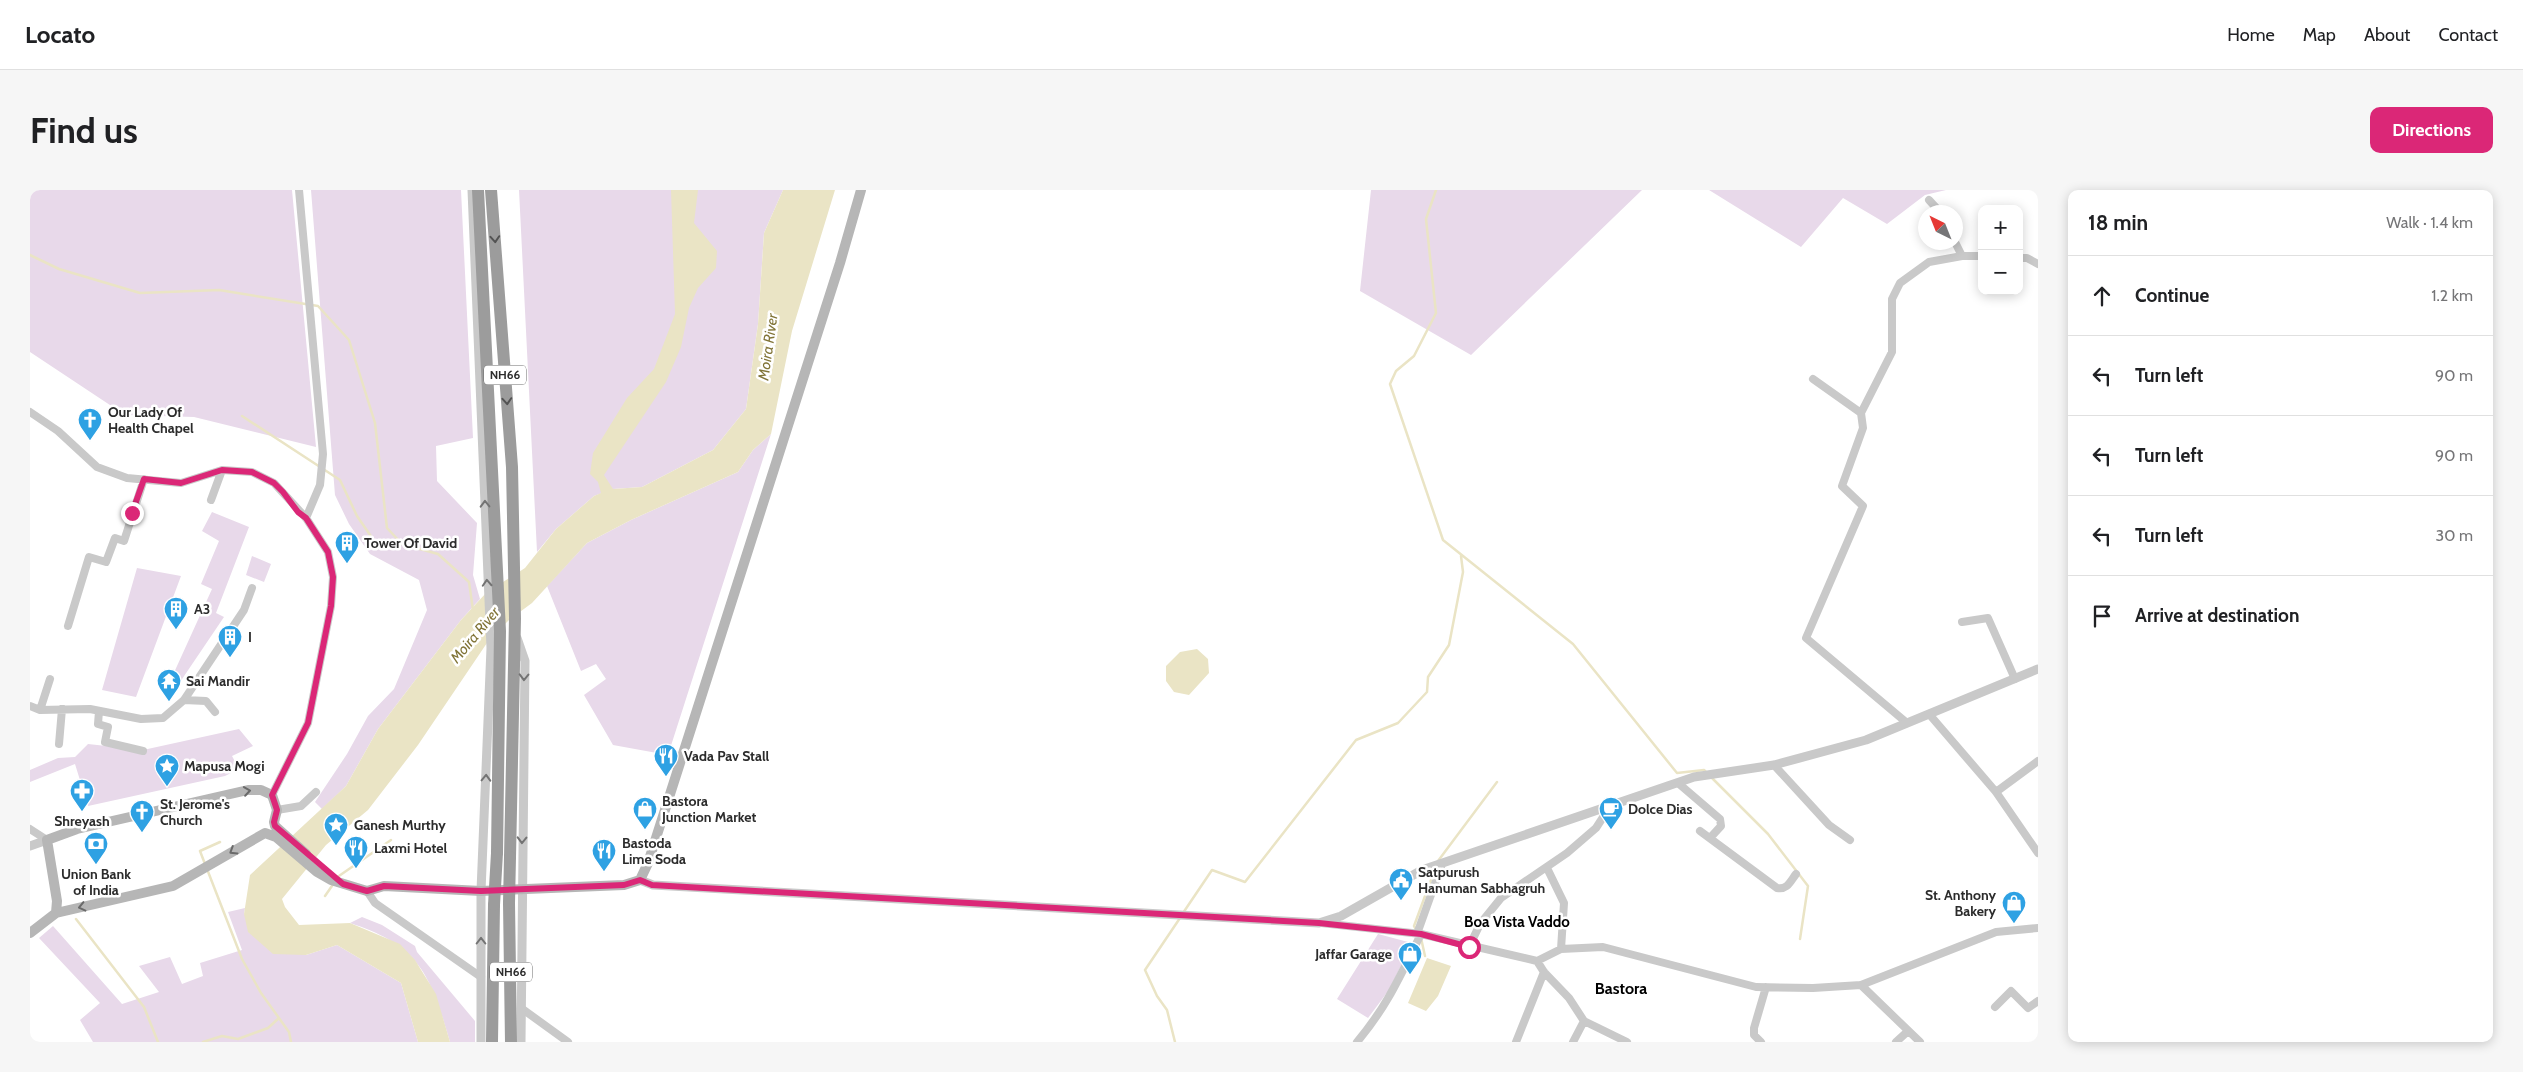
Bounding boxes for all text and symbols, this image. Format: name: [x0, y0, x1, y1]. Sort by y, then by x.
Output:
text: Locato: [25, 20, 95, 49]
text: Home: [2227, 24, 2275, 46]
text: Map: [2303, 24, 2336, 46]
text: About: [2364, 24, 2410, 46]
text: Contact: [2438, 24, 2498, 46]
button: Directions: [2370, 107, 2493, 153]
text: Find us: [30, 109, 138, 152]
north arrow: [1918, 205, 1963, 250]
map controls: [1978, 205, 2023, 295]
button: +: [1978, 205, 2023, 250]
text: 18 min: [2088, 210, 2148, 235]
text: Walk · 1.4 km: [2386, 213, 2473, 232]
one-way arrow: [489, 235, 500, 243]
button: −: [1978, 250, 2023, 295]
icon: ahead: [2088, 282, 2116, 310]
text: Continue: [2135, 284, 2209, 307]
text: 1.2 km: [2431, 286, 2473, 305]
water label: Moira River: [754, 311, 782, 383]
icon: left: [2088, 362, 2116, 390]
text: Turn left: [2135, 364, 2203, 387]
road number: NH66: [484, 366, 526, 384]
text: 90 m: [2435, 366, 2473, 385]
one-way arrow: [502, 397, 513, 405]
place label: Our Lady Of Health Chapel: [108, 403, 194, 437]
church icon: Our Lady Of Health Chapel: [77, 407, 103, 441]
icon: left: [2088, 442, 2116, 470]
text: Turn left: [2135, 444, 2203, 467]
text: 90 m: [2435, 446, 2473, 465]
one-way arrow: [480, 500, 491, 508]
route end: [121, 502, 144, 525]
icon: left: [2088, 522, 2116, 550]
text: Turn left: [2135, 524, 2203, 547]
text: 30 m: [2436, 526, 2473, 545]
building icon: Tower Of David: [334, 530, 360, 564]
place label: Tower Of David: [364, 534, 457, 552]
one-way arrow: [482, 579, 493, 587]
building icon: A3: [163, 596, 189, 630]
place label: A3: [194, 600, 210, 618]
water label: Moira River: [446, 602, 504, 667]
icon: arrive: [2088, 602, 2116, 630]
text: Arrive at destination: [2135, 604, 2299, 627]
building icon: I: [217, 624, 243, 658]
place label: I: [248, 628, 252, 646]
temple icon: Sai Mandir: [156, 668, 182, 702]
place label: Sai Mandir: [186, 672, 250, 690]
one-way arrow: [519, 674, 529, 682]
restaurant icon: Vada Pav Stall: [653, 743, 679, 777]
place label: Vada Pav Stall: [684, 747, 770, 765]
place icon: Mapusa Mogi: [154, 753, 180, 787]
place label: Mapusa Mogi: [184, 757, 265, 775]
one-way arrow: [480, 774, 491, 782]
pharmacy icon: Shreyash: [69, 778, 95, 812]
one-way arrow: [243, 786, 251, 797]
place label: Bastora Junction Market: [661, 792, 757, 826]
place label: St. Jerome's Church: [160, 795, 230, 829]
shop icon: Bastora Junction Market: [632, 796, 658, 830]
cafe icon: Dolce Dias: [1598, 796, 1624, 830]
church icon: St. Jerome's Church: [129, 799, 155, 833]
place label: Dolce Dias: [1628, 800, 1693, 818]
place label: Shreyash: [54, 812, 110, 830]
place icon: Ganesh Murthy: [323, 812, 349, 846]
place label: Ganesh Murthy: [354, 816, 446, 834]
bank icon: Union Bank of India: [83, 831, 109, 865]
place label: Bastoda Lime Soda: [622, 834, 686, 868]
restaurant icon: Laxmi Hotel: [343, 835, 369, 869]
one-way arrow: [517, 836, 527, 844]
restaurant icon: Bastoda Lime Soda: [591, 838, 617, 872]
place label: Laxmi Hotel: [374, 839, 447, 857]
one-way arrow: [229, 845, 238, 855]
place label: Satpurush Hanuman Sabhagruh: [1418, 863, 1545, 897]
place label: Union Bank of India: [61, 865, 131, 899]
public building icon: Satpurush Hanuman Sabhagruh: [1388, 867, 1414, 901]
place label: St. Anthony Bakery: [1925, 886, 1996, 920]
shop icon: St. Anthony Bakery: [2001, 890, 2027, 924]
one-way arrow: [78, 901, 87, 912]
district label: Boa Vista Vaddo: [1464, 913, 1570, 931]
route start: [1458, 936, 1481, 959]
one-way arrow: [476, 937, 486, 944]
shop icon: Jaffar Garage: [1397, 941, 1423, 975]
place label: Jaffar Garage: [1314, 945, 1392, 963]
road number: NH66: [490, 962, 532, 982]
district label: Bastora: [1595, 979, 1647, 998]

